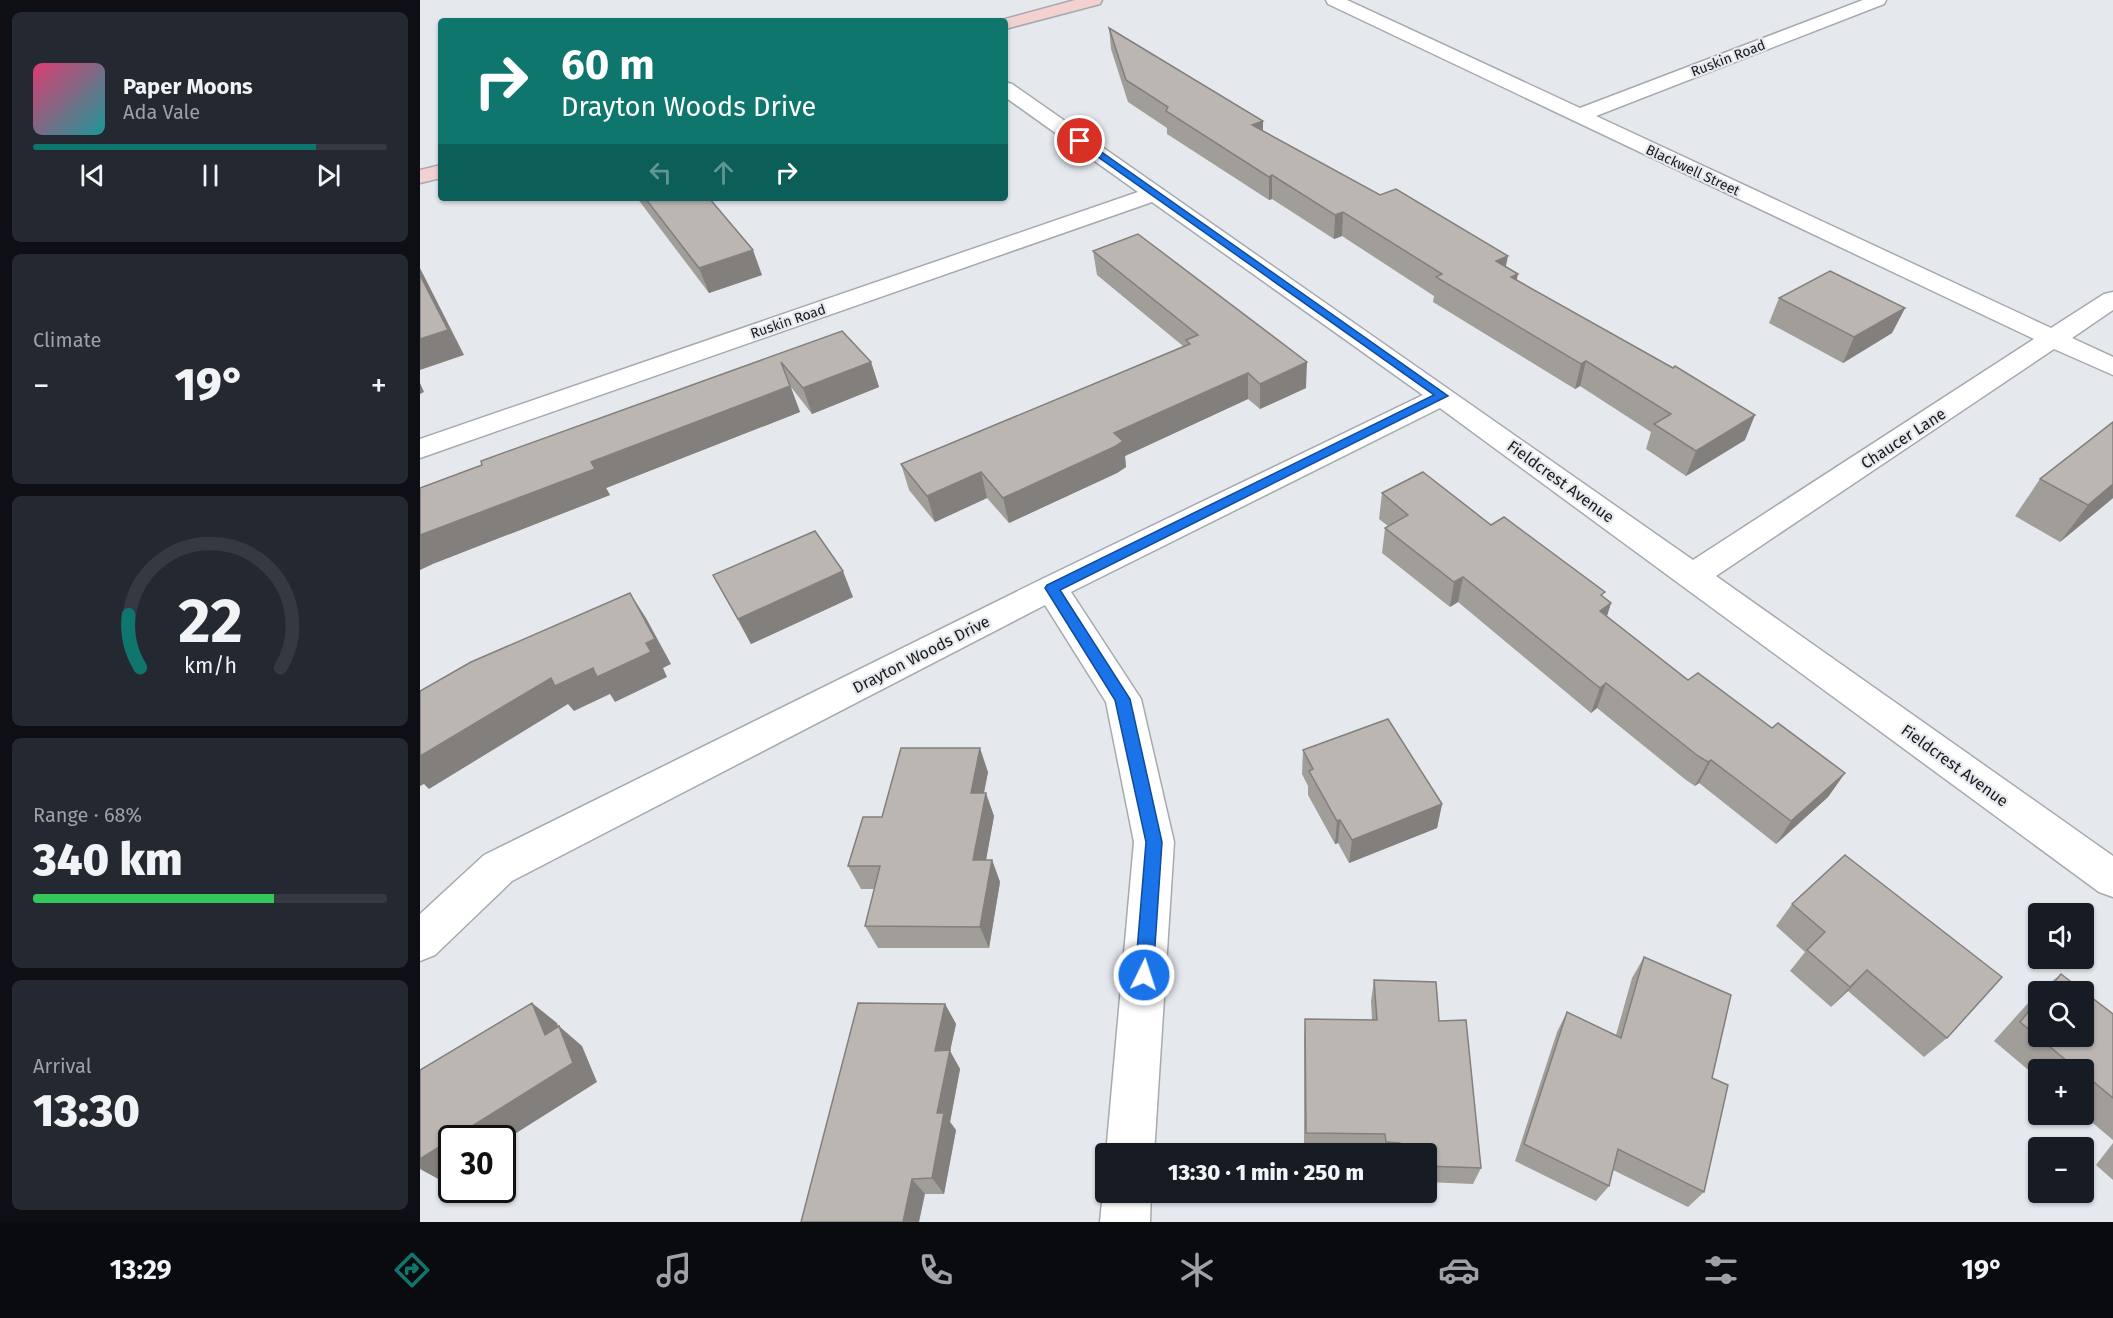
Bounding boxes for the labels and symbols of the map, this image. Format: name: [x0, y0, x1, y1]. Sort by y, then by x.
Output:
street label: Ruskin Road: [1688, 36, 1768, 80]
pin: [1054, 115, 1105, 166]
street label: Blackwell Street: [1643, 141, 1743, 200]
street label: Ruskin Road: [748, 301, 828, 342]
street label: Chaucer Lane: [1857, 404, 1949, 473]
street label: Fieldcrest Avenue: [1504, 436, 1618, 527]
street label: Drayton Woods Drive: [850, 612, 993, 697]
street label: Fieldcrest Avenue: [1898, 720, 2012, 811]
position arrow: [1112, 943, 1176, 1007]
speed limit sign: 30: [438, 1125, 516, 1203]

